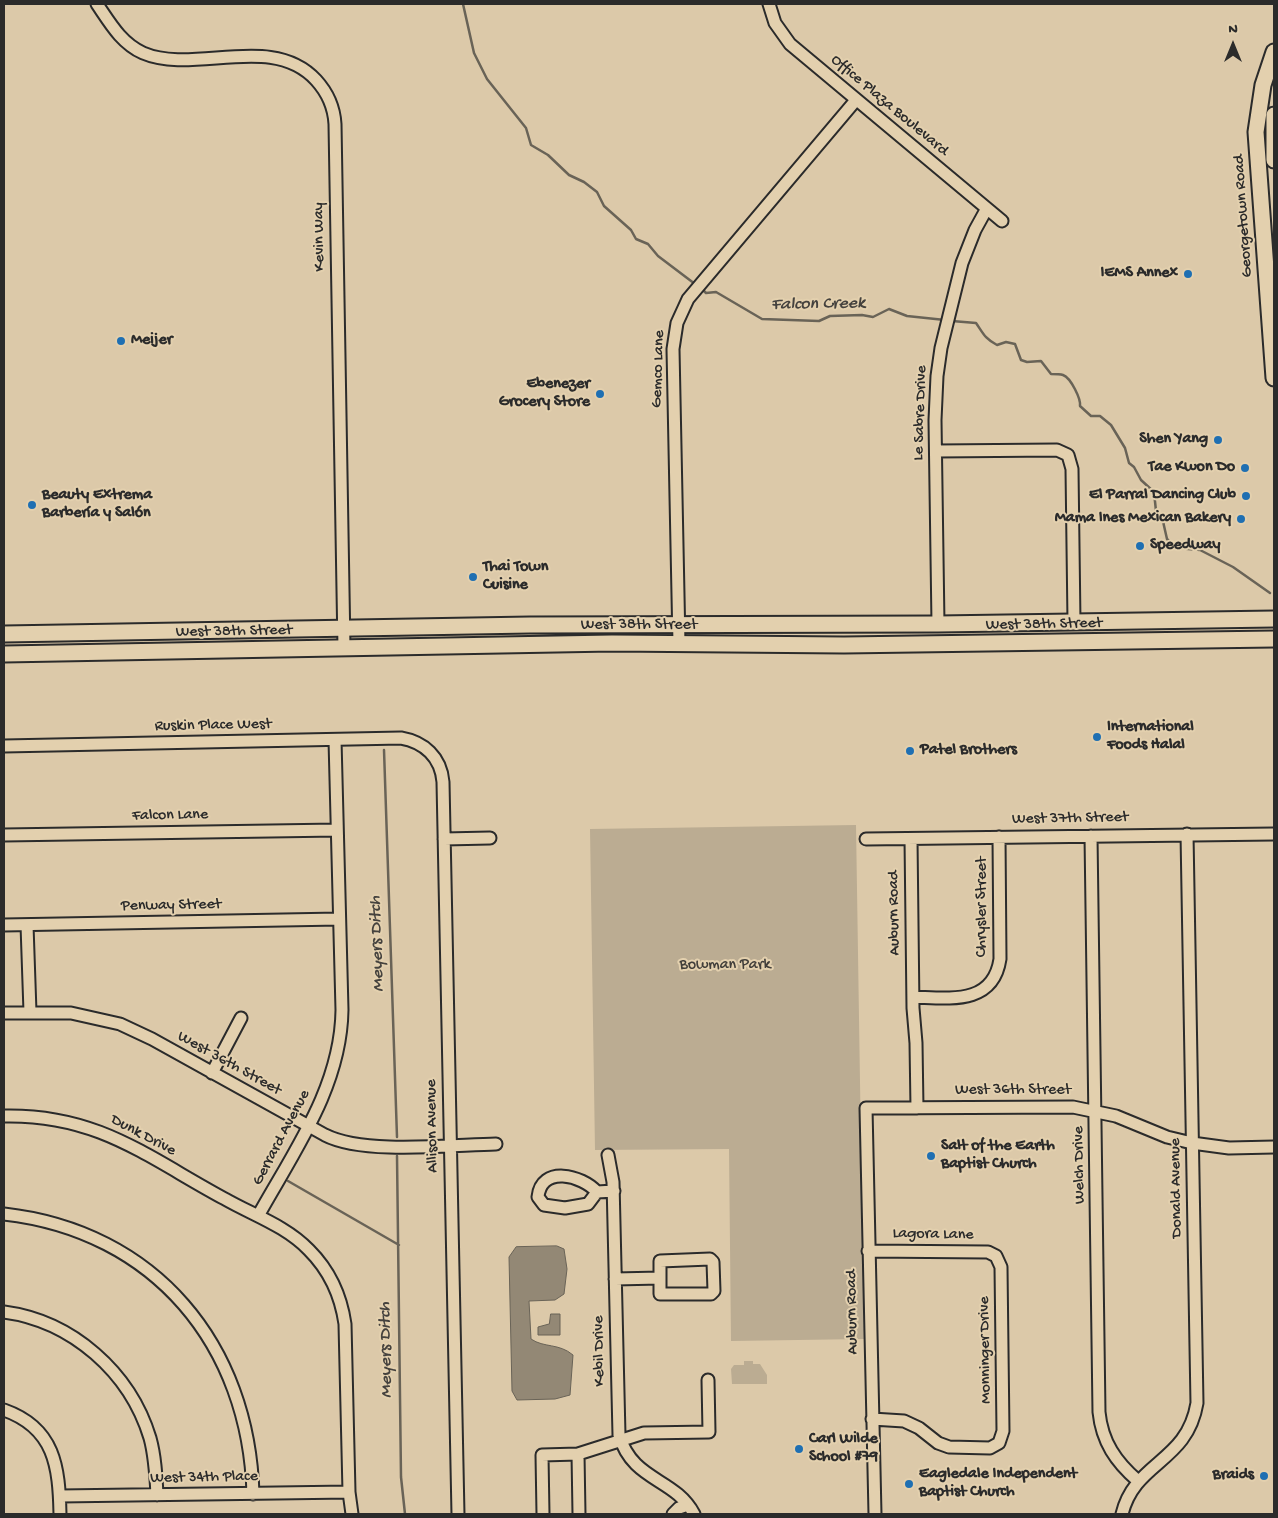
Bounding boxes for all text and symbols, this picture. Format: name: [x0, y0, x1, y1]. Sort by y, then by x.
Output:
north arrow: [1208, 20, 1258, 70]
text: N: [1228, 21, 1238, 38]
street label: Office Plaza Boulevard: [826, 51, 952, 161]
street label: Georgetown Road: [1230, 154, 1258, 278]
street label: Kevin Way: [310, 202, 330, 272]
place label: IEMS Annex: [1101, 264, 1178, 284]
marker: IEMS Annex: [1182, 268, 1194, 280]
water label: Falcon Creek: [771, 293, 865, 317]
street label: Gemco Lane: [648, 330, 670, 408]
place label: Meijer: [131, 331, 172, 351]
marker: Meijer: [115, 335, 127, 347]
street label: Le Sabre Drive: [910, 365, 932, 461]
place label: Ebenezer Grocery Store: [499, 375, 590, 413]
marker: Ebenezer Grocery Store: [594, 388, 606, 400]
place label: Shen Yang: [1139, 430, 1208, 450]
marker: Shen Yang: [1212, 434, 1224, 446]
place label: Tae Kwon Do: [1148, 458, 1235, 478]
marker: Tae Kwon Do: [1239, 462, 1251, 474]
place label: Beauty Extrema Barbería y Salón: [42, 486, 152, 524]
place label: El Parral Dancing Club: [1089, 486, 1236, 506]
marker: El Parral Dancing Club: [1240, 490, 1252, 502]
marker: Beauty Extrema Barbería y Salón: [26, 499, 38, 511]
place label: Mama Ines Mexican Bakery: [1055, 509, 1231, 529]
marker: Mama Ines Mexican Bakery: [1235, 513, 1247, 525]
place label: Speedway: [1150, 536, 1220, 556]
marker: Speedway: [1134, 540, 1146, 552]
place label: Thai Town Cuisine: [483, 558, 548, 596]
marker: Thai Town Cuisine: [467, 571, 479, 583]
street label: West 38th Street: [985, 614, 1103, 636]
street label: West 38th Street: [581, 616, 697, 636]
street label: West 38th Street: [175, 621, 293, 643]
street label: Ruskin Place West: [154, 715, 272, 737]
place label: International Foods Halal: [1107, 718, 1194, 756]
marker: International Foods Halal: [1091, 731, 1103, 743]
place label: Patel Brothers: [920, 741, 1017, 761]
marker: Patel Brothers: [904, 745, 916, 757]
street label: Falcon Lane: [132, 806, 208, 826]
street label: West 37th Street: [1012, 808, 1128, 830]
street label: Chrysler Street: [973, 857, 993, 957]
street label: Auburn Road: [885, 870, 905, 956]
street label: Penway Street: [121, 896, 221, 916]
water label: Meyers Ditch: [366, 896, 390, 992]
park label: Bowman Park: [679, 956, 771, 976]
street label: West 36th Street: [174, 1027, 284, 1101]
street label: Allison Avenue: [423, 1079, 443, 1173]
street label: West 36th Street: [955, 1081, 1071, 1101]
street label: Gerrard Avenue: [249, 1087, 315, 1189]
street label: Dunk Drive: [107, 1111, 179, 1161]
street label: Welch Drive: [1070, 1126, 1090, 1204]
place label: Salt of the Earth Baptist Church: [941, 1137, 1055, 1175]
street label: Donald Avenue: [1167, 1138, 1187, 1238]
marker: Salt of the Earth Baptist Church: [925, 1150, 937, 1162]
street label: Lagora Lane: [892, 1225, 974, 1245]
street label: Auburn Road: [843, 1269, 863, 1355]
street label: Monninger Drive: [975, 1296, 997, 1404]
water label: Meyers Ditch: [375, 1302, 399, 1398]
street label: Kebil Drive: [590, 1315, 610, 1387]
place label: Carl Wilde School #79: [809, 1430, 878, 1468]
marker: Carl Wilde School #79: [793, 1443, 805, 1455]
place label: Eagledale Independent Baptist Church: [919, 1465, 1077, 1503]
place label: Braids: [1213, 1466, 1254, 1486]
street label: West 34th Place: [150, 1467, 258, 1489]
marker: Braids: [1258, 1470, 1270, 1482]
marker: Eagledale Independent Baptist Church: [903, 1478, 915, 1490]

